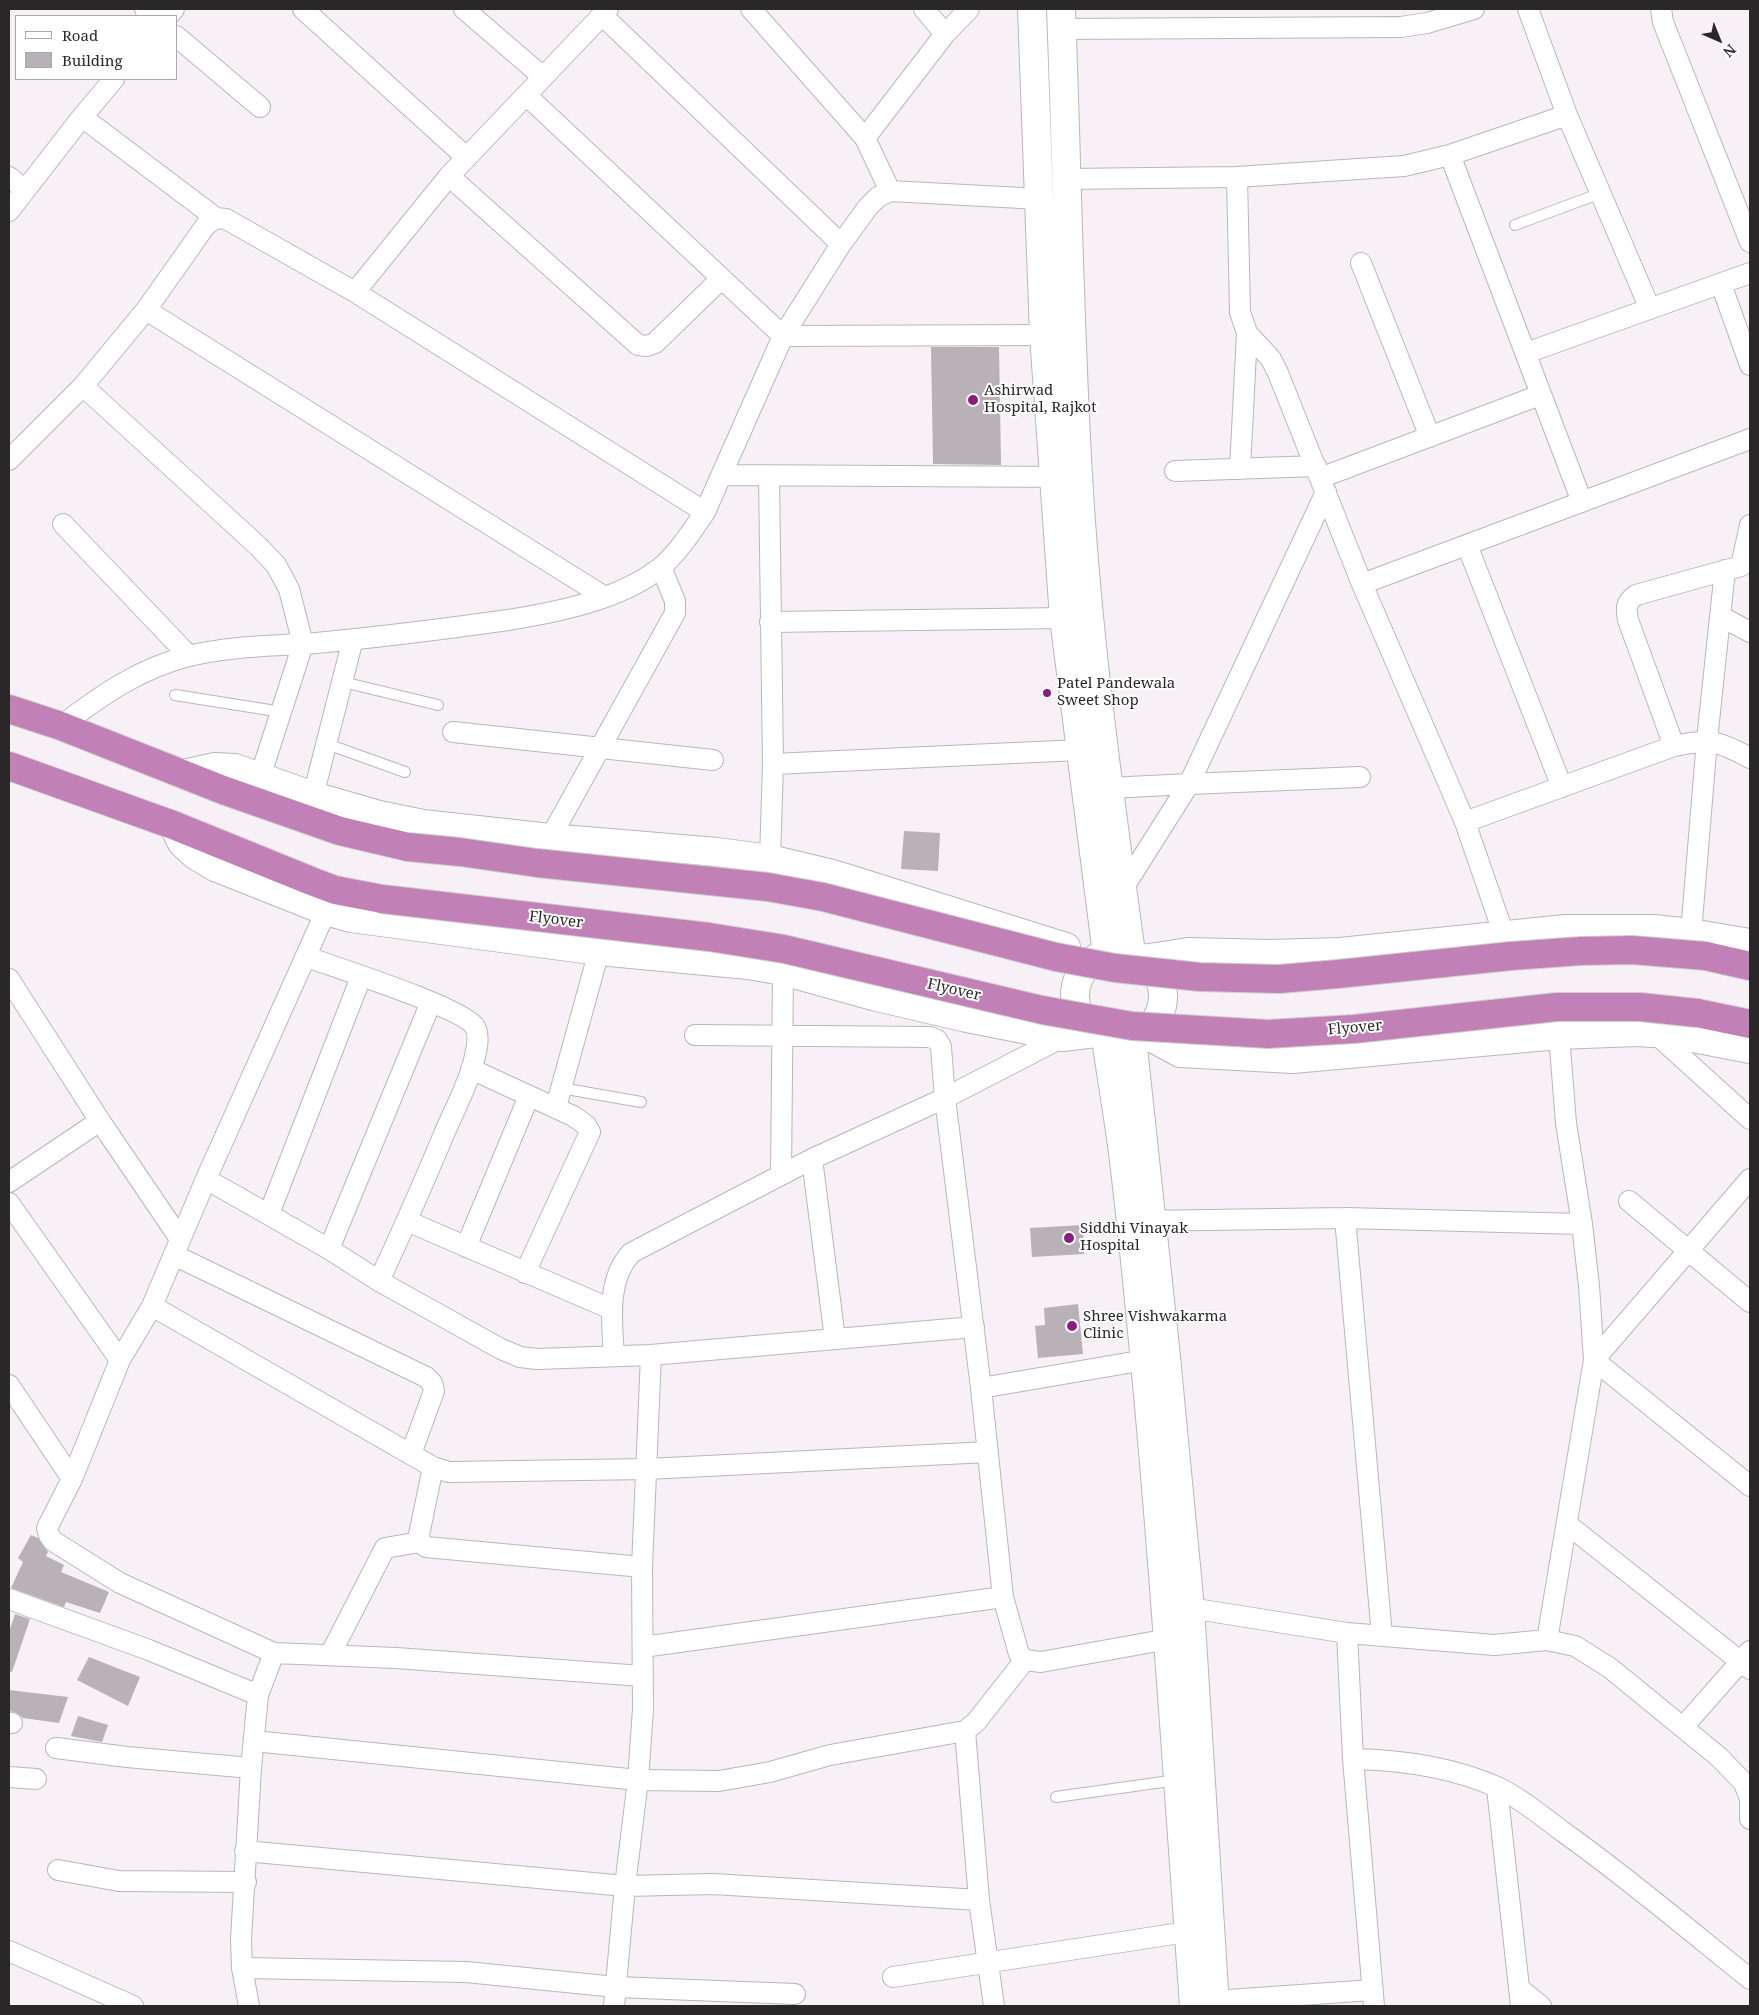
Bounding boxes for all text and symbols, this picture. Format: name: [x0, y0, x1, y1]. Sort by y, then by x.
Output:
legend: [15, 15, 178, 80]
north arrow: [1694, 15, 1744, 65]
text: Road: [62, 25, 98, 45]
text: N: [1719, 40, 1740, 62]
text: Building: [62, 50, 123, 70]
place label: Ashirwad Hospital, Rajkot: [984, 382, 1097, 417]
marker: Ashirwad Hospital, Rajkot: [966, 393, 980, 407]
place label: Patel Pandewala Sweet Shop: [1057, 675, 1175, 710]
marker: Patel Pandewala Sweet Shop: [1041, 687, 1053, 699]
street label: Flyover: [528, 908, 584, 932]
street label: Flyover: [925, 975, 983, 1005]
street label: Flyover: [1327, 1017, 1383, 1039]
place label: Siddhi Vinayak Hospital: [1080, 1220, 1188, 1255]
marker: Siddhi Vinayak Hospital: [1062, 1231, 1076, 1245]
place label: Shree Vishwakarma Clinic: [1083, 1308, 1227, 1343]
marker: Shree Vishwakarma Clinic: [1065, 1319, 1079, 1333]

